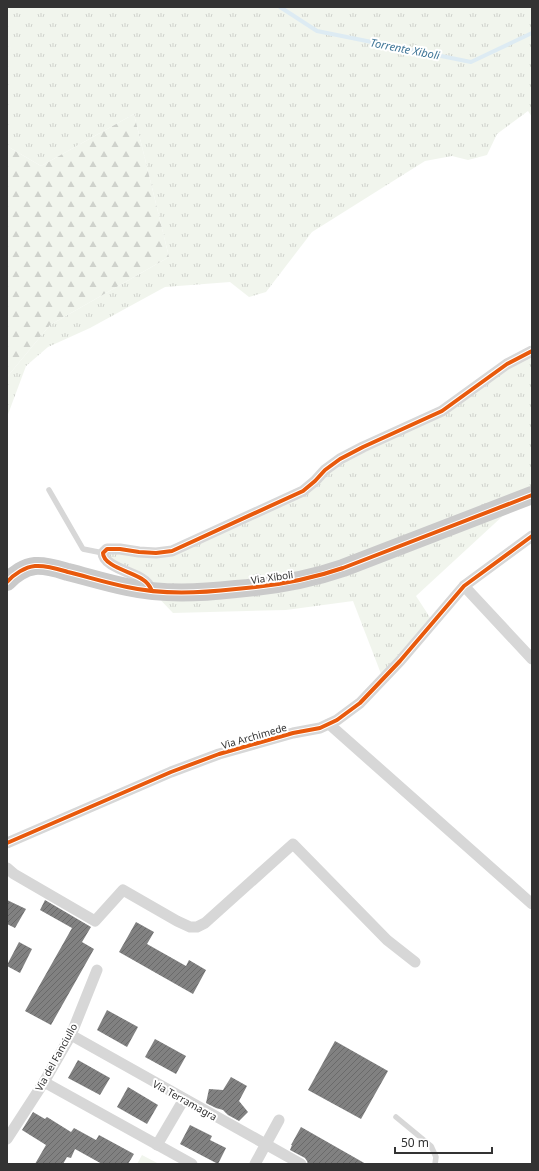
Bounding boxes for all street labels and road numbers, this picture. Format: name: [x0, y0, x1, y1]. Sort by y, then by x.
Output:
street label: Via Xiboli: [250, 567, 294, 587]
street label: Via Archimede: [220, 720, 289, 752]
street label: Via del Fanciullo: [32, 1021, 80, 1093]
street label: Via Terramagra: [150, 1077, 220, 1123]

